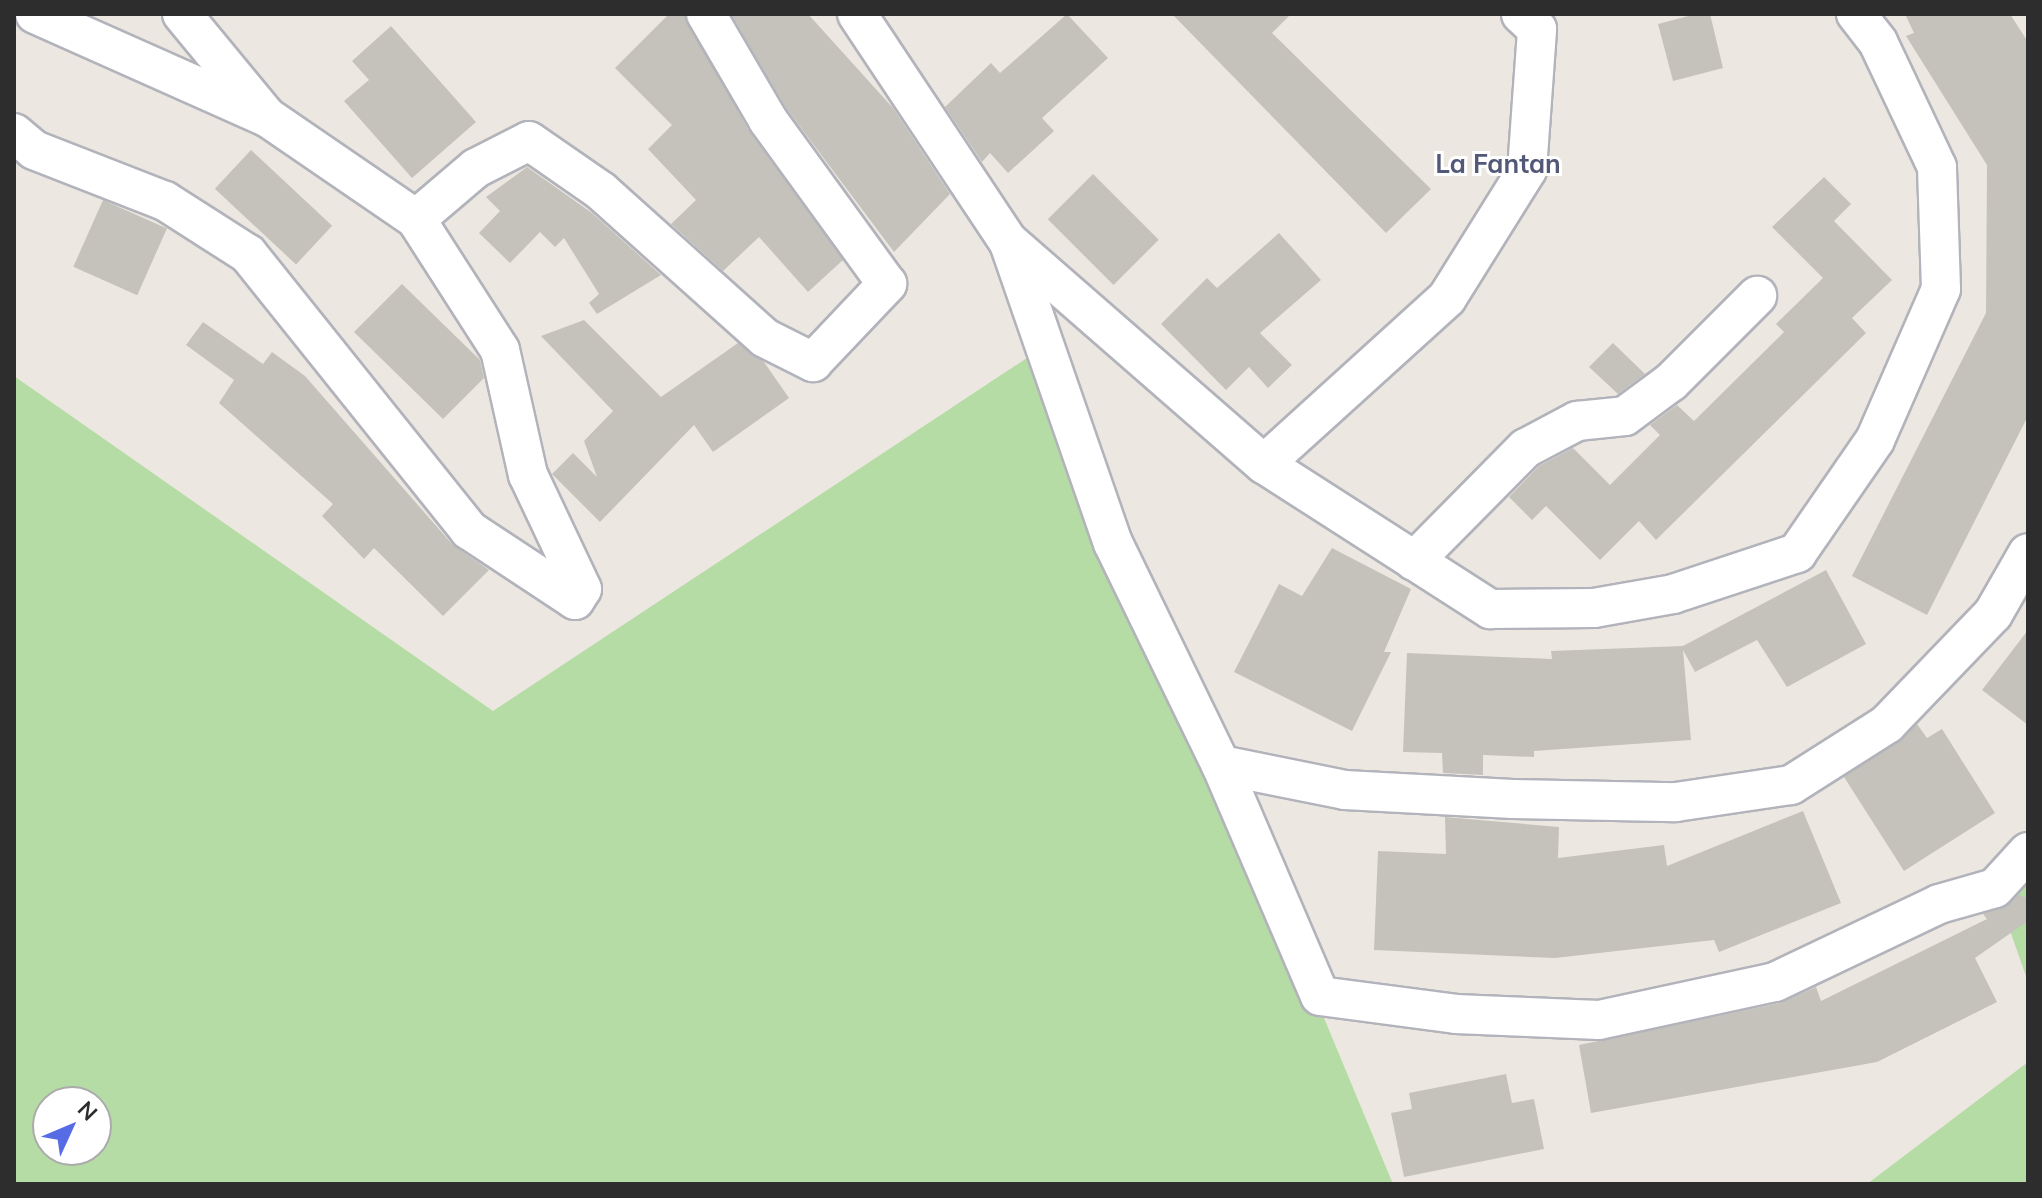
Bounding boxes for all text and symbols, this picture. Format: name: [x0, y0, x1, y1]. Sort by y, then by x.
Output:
district label: La Fantan: [1435, 148, 1561, 180]
north arrow: [32, 1086, 112, 1166]
text: N: [72, 1095, 104, 1126]

